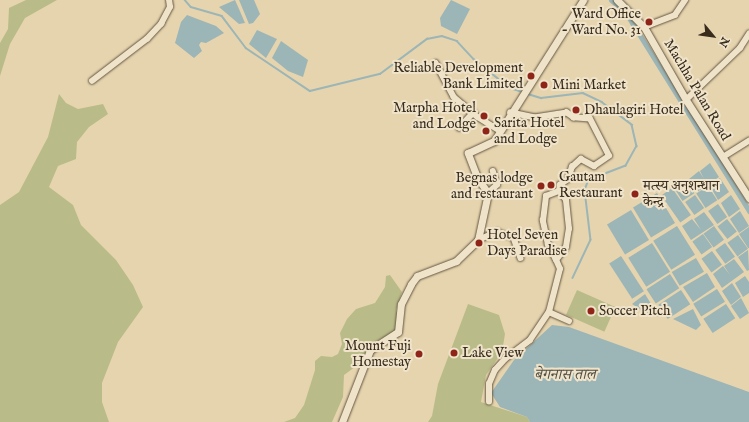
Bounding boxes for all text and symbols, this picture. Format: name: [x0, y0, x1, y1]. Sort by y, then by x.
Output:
place label: Ward Office - Ward No. 31: [561, 6, 641, 38]
north arrow: [693, 16, 733, 56]
marker: Ward Office - Ward No. 31: [644, 17, 654, 27]
text: N: [715, 34, 732, 49]
street label: Machha Palan Road: [660, 36, 734, 144]
place label: Reliable Development Bank Limited: [393, 60, 523, 92]
marker: Reliable Development Bank Limited: [526, 71, 536, 81]
place label: Mini Market: [552, 77, 626, 93]
marker: Mini Market: [539, 80, 549, 90]
place label: Marpha Hotel and Lodge: [393, 100, 476, 132]
place label: Dhaulagiri Hotel: [584, 102, 684, 118]
marker: Dhaulagiri Hotel: [571, 105, 581, 115]
marker: Marpha Hotel and Lodge: [479, 111, 489, 121]
place label: Sarita Hotel and Lodge: [494, 115, 564, 148]
marker: Sarita Hotel and Lodge: [481, 126, 491, 136]
place label: Gautam Restaurant: [559, 169, 622, 202]
place label: Begnas lodge and restaurant: [451, 170, 533, 202]
place label: मत्स्य अनुशन्धान केन्द्र: [643, 178, 719, 210]
marker: Gautam Restaurant: [546, 180, 556, 190]
marker: Begnas lodge and restaurant: [536, 181, 546, 191]
marker: मत्स्य अनुशन्धान केन्द्र: [630, 189, 640, 199]
place label: Hotel Seven Days Paradise: [487, 227, 567, 260]
marker: Hotel Seven Days Paradise: [474, 238, 484, 248]
place label: Soccer Pitch: [599, 303, 670, 319]
marker: Soccer Pitch: [586, 306, 596, 316]
place label: Mount Fuji Homestay: [345, 338, 411, 370]
place label: Lake View: [462, 345, 523, 361]
marker: Lake View: [449, 348, 459, 358]
marker: Mount Fuji Homestay: [414, 349, 424, 359]
water label: बेगनास ताल: [534, 366, 596, 384]

